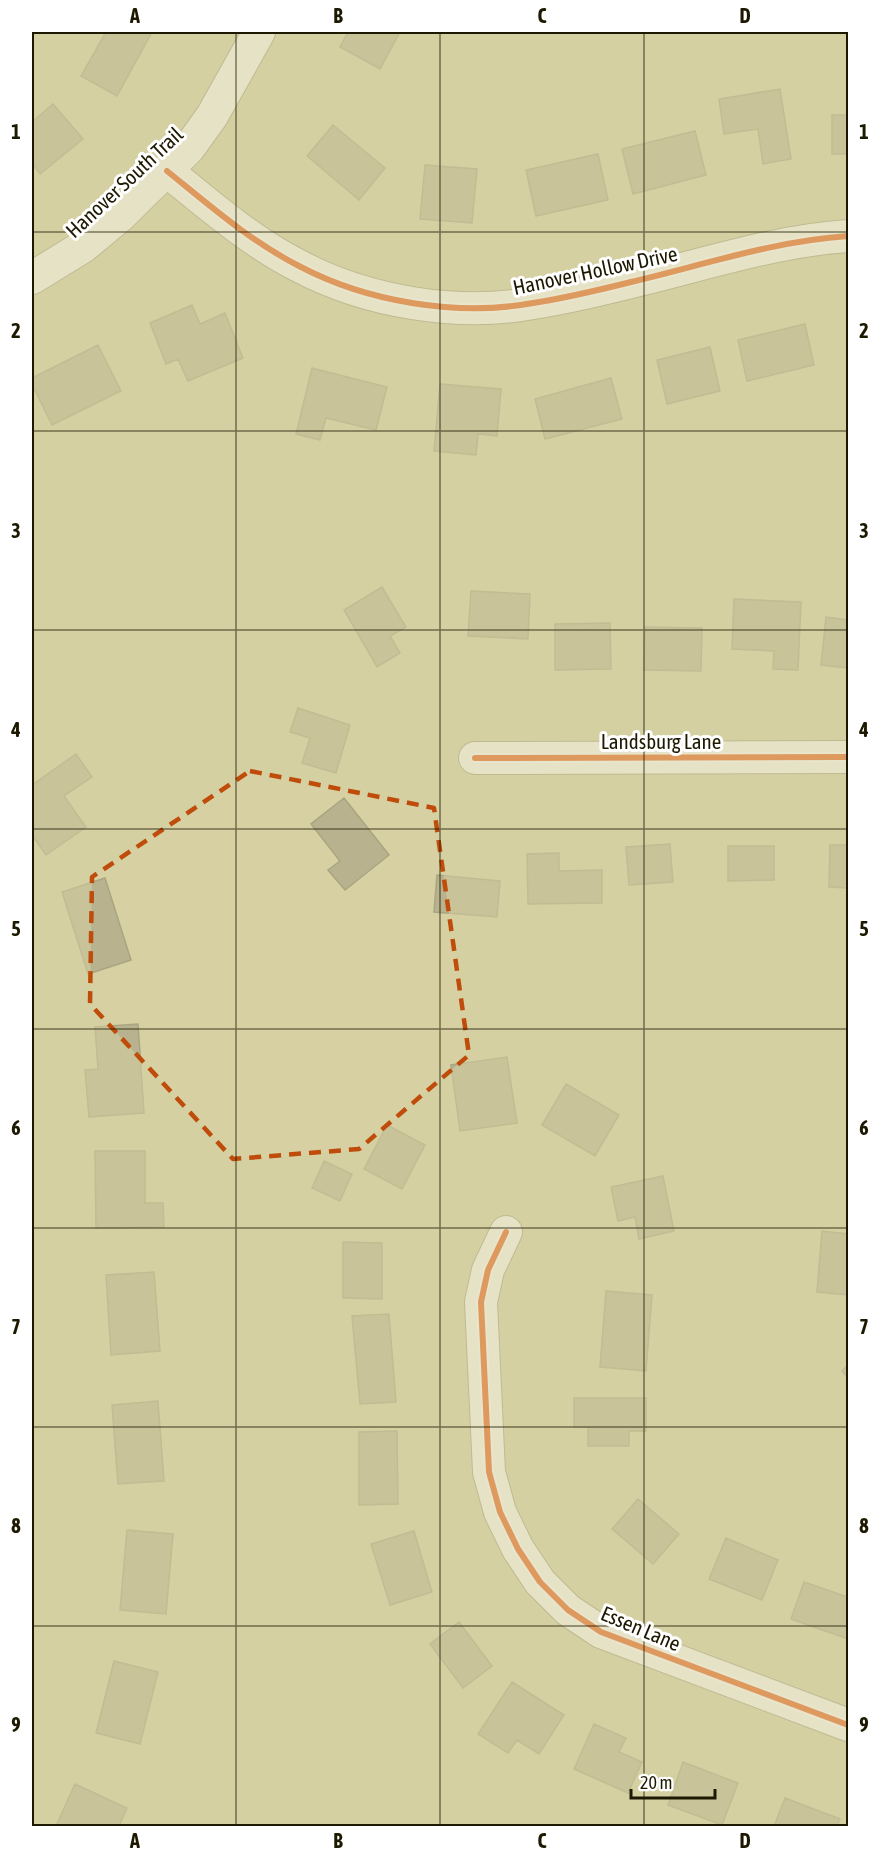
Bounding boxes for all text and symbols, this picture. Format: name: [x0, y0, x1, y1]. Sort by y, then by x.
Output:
text: A: [129, 4, 140, 27]
text: B: [333, 4, 343, 27]
text: C: [538, 4, 547, 27]
text: D: [739, 4, 751, 27]
text: 1: [11, 120, 21, 143]
text: 1: [859, 120, 869, 143]
street label: Hanover South Trail: [61, 122, 188, 242]
street label: Hanover Hollow Drive: [510, 241, 680, 299]
text: 2: [11, 319, 21, 342]
text: 2: [859, 319, 869, 342]
text: 3: [11, 519, 21, 542]
text: 3: [859, 519, 869, 542]
text: 4: [10, 718, 21, 741]
text: 4: [858, 718, 869, 741]
street label: Landsburg Lane: [601, 729, 721, 753]
text: 5: [11, 917, 21, 940]
text: 5: [859, 917, 869, 940]
text: 6: [11, 1116, 21, 1139]
text: 6: [859, 1116, 869, 1139]
text: 7: [11, 1315, 21, 1338]
text: 7: [859, 1315, 869, 1338]
text: 8: [11, 1514, 21, 1537]
text: 8: [859, 1514, 869, 1537]
street label: Essen Lane: [598, 1601, 684, 1655]
text: 9: [11, 1713, 21, 1736]
text: 9: [859, 1713, 869, 1736]
scale bar: [631, 1762, 715, 1800]
text: 20 m: [640, 1772, 672, 1793]
text: A: [129, 1829, 140, 1852]
text: B: [333, 1829, 343, 1852]
text: C: [538, 1829, 547, 1852]
text: D: [739, 1829, 751, 1852]

